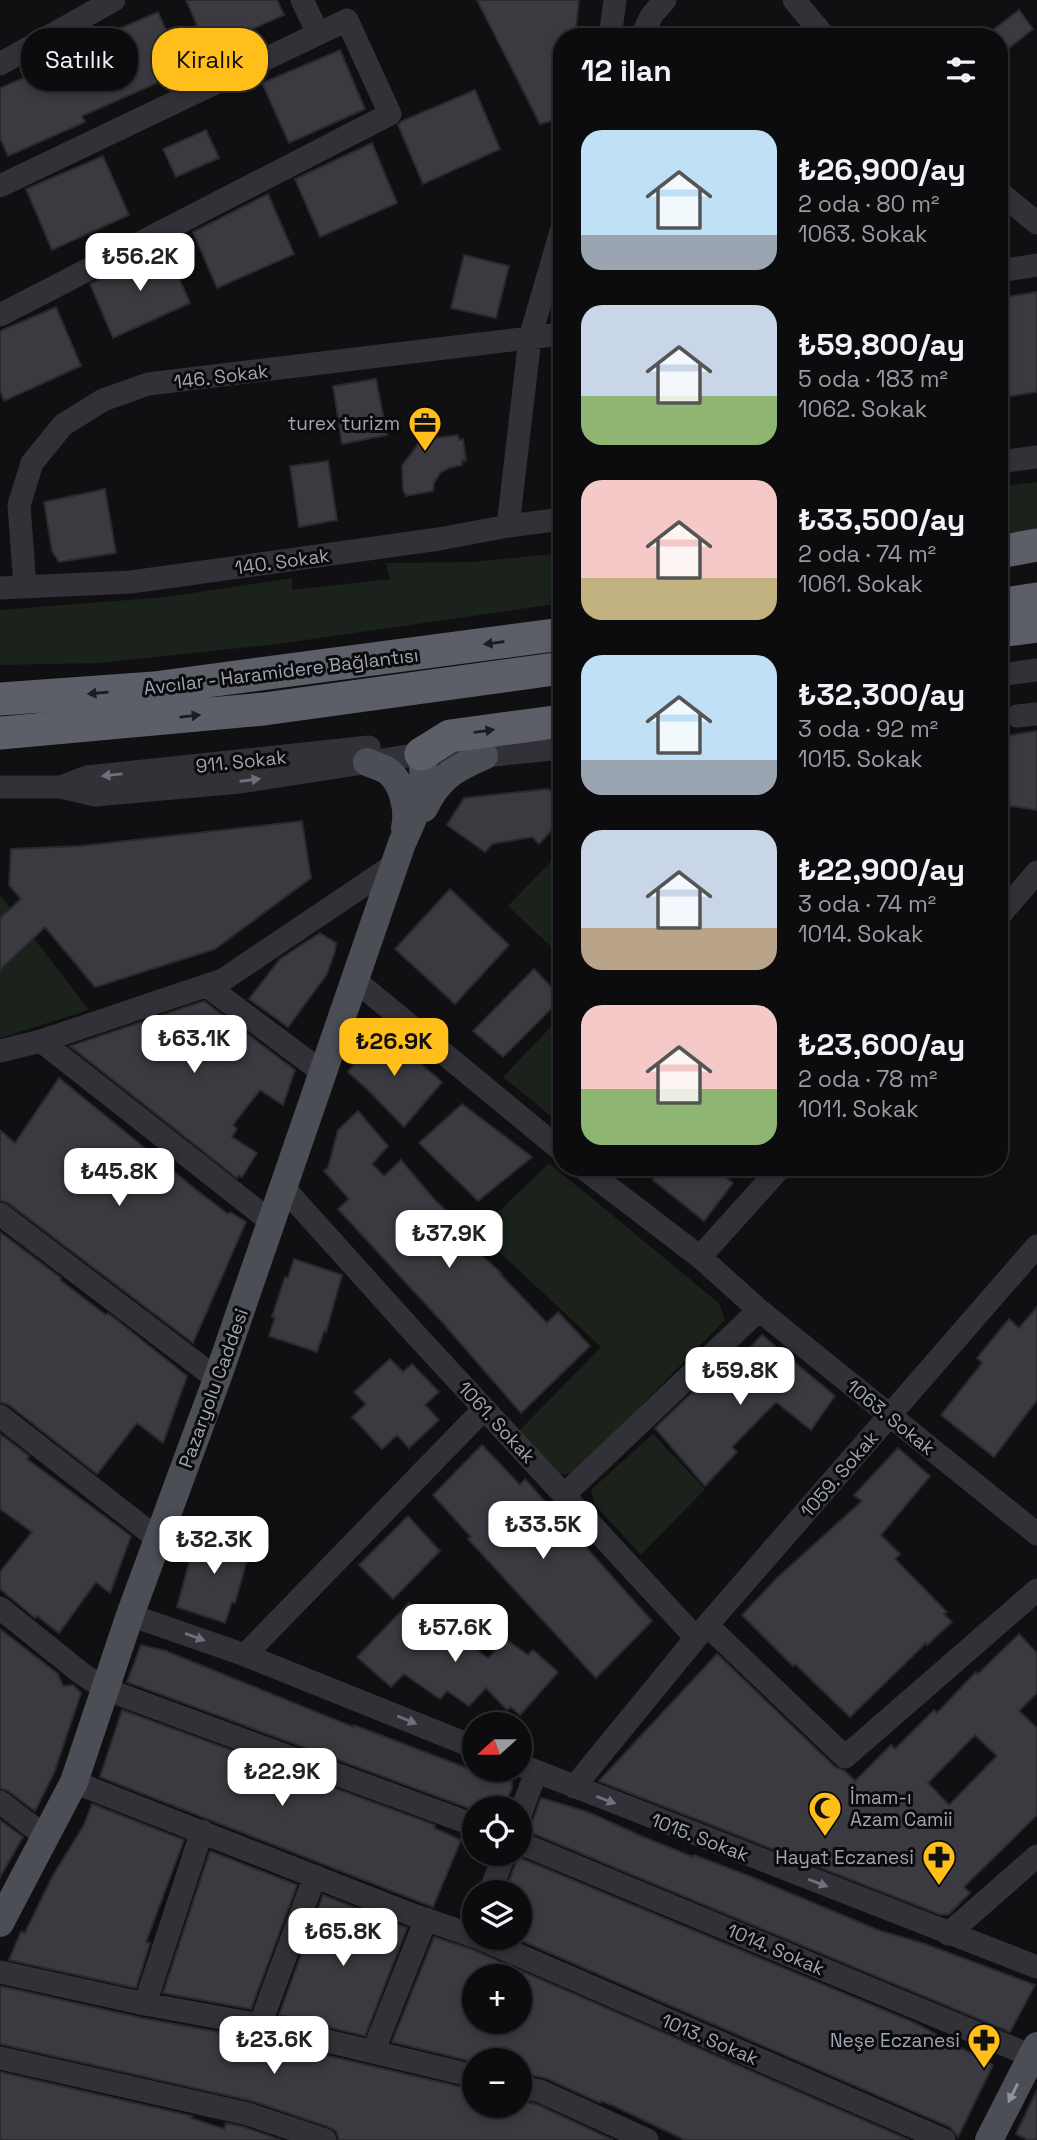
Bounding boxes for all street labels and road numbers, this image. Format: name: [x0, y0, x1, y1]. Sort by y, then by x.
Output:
street label: 146. Sokak: [172, 358, 270, 395]
street label: 140. Sokak: [233, 542, 331, 581]
street label: Avcılar - Haramidere Bağlantısı: [142, 642, 420, 701]
street label: 911. Sokak: [194, 744, 288, 779]
street label: Pazaryolu Caddesi: [173, 1305, 254, 1471]
street label: 1063. Sokak: [841, 1374, 940, 1461]
street label: 1061. Sokak: [452, 1376, 541, 1469]
street label: 1059. Sokak: [795, 1426, 884, 1523]
street label: 1015. Sokak: [647, 1807, 752, 1868]
street label: 1014. Sokak: [723, 1918, 828, 1981]
street label: 1013. Sokak: [657, 2008, 762, 2071]

